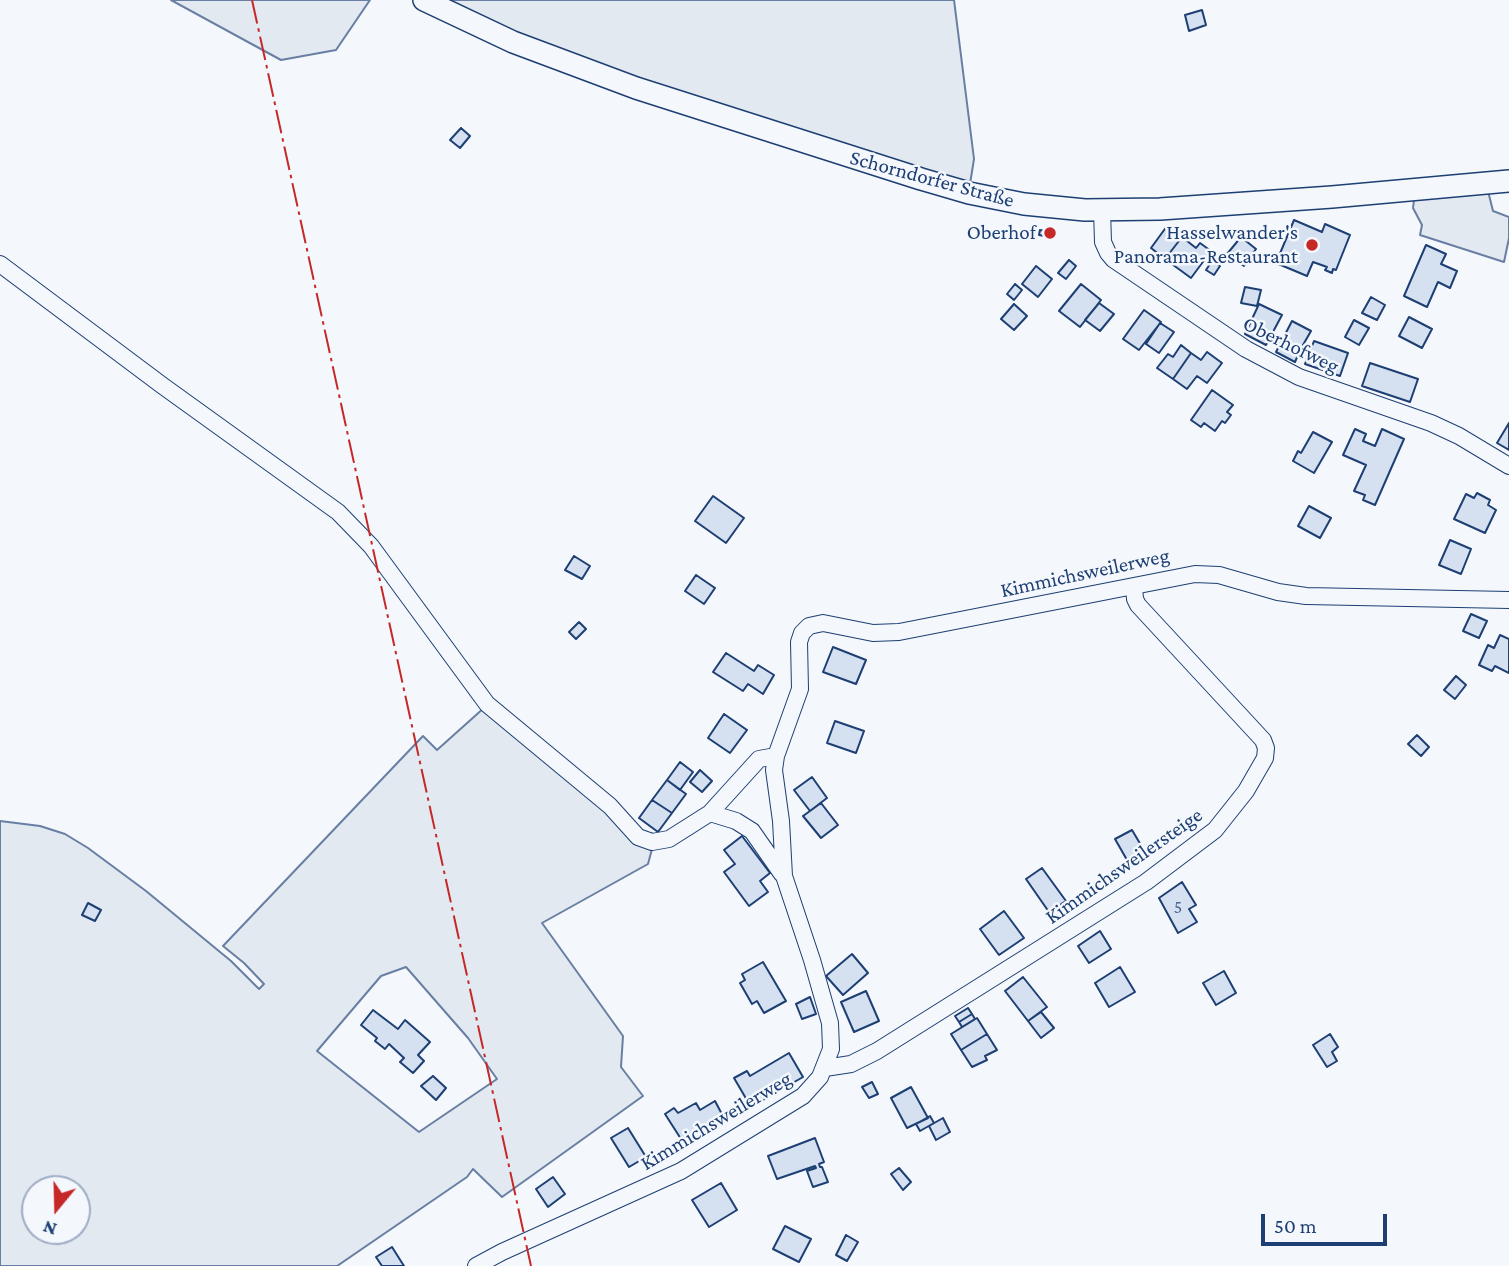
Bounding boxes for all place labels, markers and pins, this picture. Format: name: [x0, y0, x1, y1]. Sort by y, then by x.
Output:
place label: Oberhof: [967, 220, 1036, 246]
place label: Hasselwander's Panorama-Restaurant: [1114, 220, 1298, 270]
marker: Oberhof: [1042, 225, 1058, 241]
marker: Hasselwander's Panorama-Restaurant: [1304, 237, 1320, 253]

